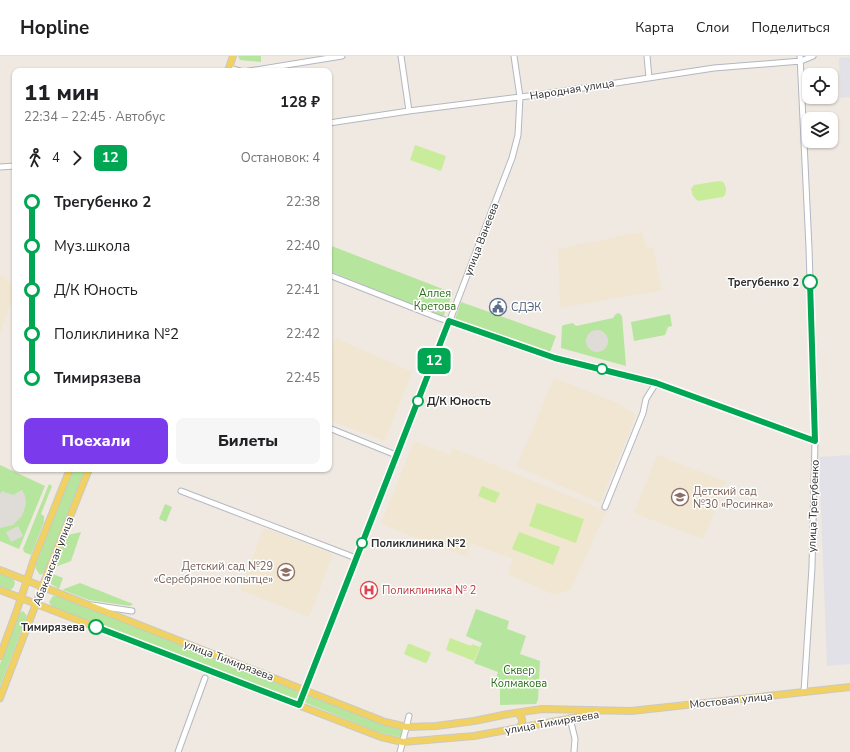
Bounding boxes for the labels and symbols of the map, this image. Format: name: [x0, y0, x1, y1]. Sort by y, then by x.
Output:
street label: Народная улица: [529, 75, 615, 104]
street label: улица Ванеева: [461, 200, 502, 278]
marker: Трегубенко 2: [802, 274, 818, 290]
place label: Трегубенко 2: [728, 275, 799, 290]
park label: Аллея Кретова: [414, 286, 456, 314]
public building icon: СДЭК: [488, 297, 508, 317]
place label: СДЭК: [511, 300, 541, 315]
line badge: 12: [416, 348, 452, 374]
unlabelled marker: [596, 363, 608, 375]
place label: Д/К Юность: [427, 394, 491, 409]
marker: Д/К Юность: [412, 395, 424, 407]
street label: улица Трегубенко: [804, 459, 823, 553]
place label: Детский сад №30 «Росинка»: [693, 484, 774, 512]
school or university icon: Детский сад №30 «Росинка»: [670, 487, 690, 507]
street label: Абаканская улица: [30, 514, 77, 608]
place label: Поликлиника №2: [371, 536, 466, 551]
marker: Поликлиника №2: [356, 537, 368, 549]
place label: Детский сад №29 «Серебряное копытце»: [153, 559, 273, 587]
school or university icon: Детский сад №29 «Серебряное копытце»: [276, 562, 296, 582]
hospital icon: Поликлиника № 2: [359, 580, 379, 600]
place label: Поликлиника № 2: [382, 583, 476, 598]
marker: Тимирязева: [88, 619, 104, 635]
place label: Тимирязева: [21, 620, 85, 635]
street label: улица Тимирязева: [182, 636, 276, 685]
park label: Сквер Колмакова: [491, 663, 547, 691]
street label: Мостовая улица: [689, 689, 773, 712]
street label: улица Тимирязева: [504, 707, 600, 738]

